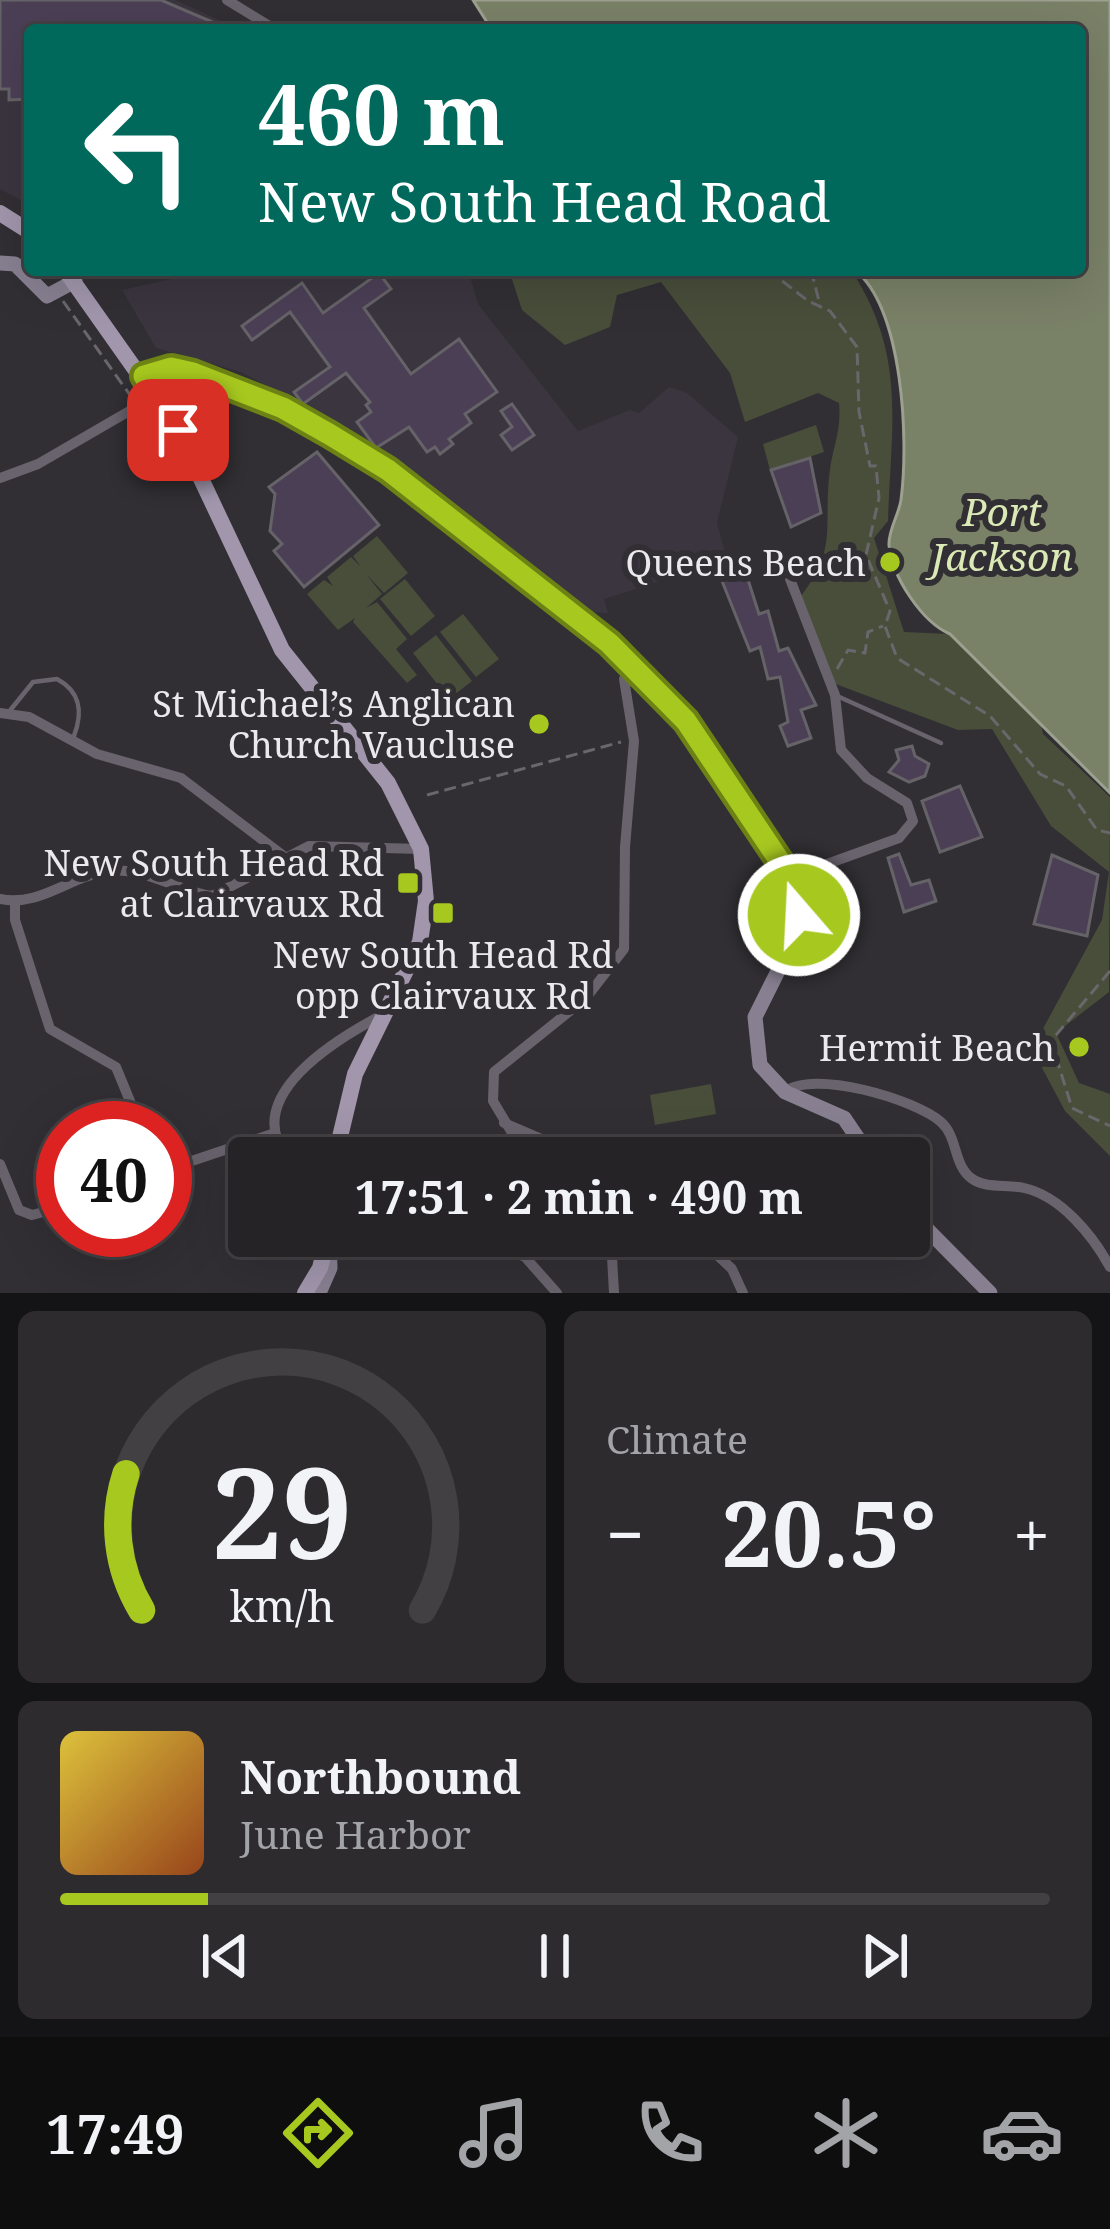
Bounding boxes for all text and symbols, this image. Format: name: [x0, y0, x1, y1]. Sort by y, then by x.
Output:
text: 460 m: [258, 55, 505, 170]
icon: left: [60, 72, 216, 228]
text: New South Head Road: [258, 164, 830, 238]
pin: [127, 379, 229, 481]
icon: arrive: [145, 397, 211, 463]
water label: Port Jackson: [924, 484, 1073, 582]
place label: Queens Beach: [625, 538, 866, 587]
marker: Queens Beach: [877, 549, 903, 575]
place label: St Michael’s Anglican Church Vaucluse: [152, 679, 515, 769]
marker: St Michael’s Anglican Church Vaucluse: [526, 711, 552, 737]
place label: New South Head Rd at Clairvaux Rd: [44, 838, 384, 928]
position arrow: [736, 852, 862, 978]
marker: New South Head Rd at Clairvaux Rd: [395, 870, 421, 896]
marker: New South Head Rd opp Clairvaux Rd: [430, 900, 456, 926]
place label: New South Head Rd opp Clairvaux Rd: [273, 930, 613, 1020]
place label: Hermit Beach: [819, 1023, 1055, 1072]
marker: Hermit Beach: [1066, 1034, 1092, 1060]
speed limit sign: 40: [36, 1101, 192, 1257]
text: 17:51 · 2 min · 490 m: [355, 1166, 803, 1227]
text: Climate: [606, 1412, 748, 1465]
text: 29: [211, 1426, 353, 1596]
text: 20.5°: [721, 1471, 936, 1593]
text: −: [606, 1488, 644, 1578]
text: +: [1013, 1488, 1050, 1578]
text: km/h: [229, 1576, 335, 1635]
text: Northbound: [240, 1746, 521, 1807]
text: June Harbor: [240, 1807, 471, 1860]
icon: previous: [192, 1923, 258, 1989]
icon: pause: [522, 1923, 588, 1989]
icon: next: [852, 1923, 918, 1989]
icon: directions: [276, 2091, 360, 2175]
icon: music: [452, 2091, 536, 2175]
icon: phone: [628, 2091, 712, 2175]
icon: climate: [804, 2091, 888, 2175]
icon: car: [980, 2091, 1064, 2175]
text: 17:49: [46, 2096, 184, 2170]

